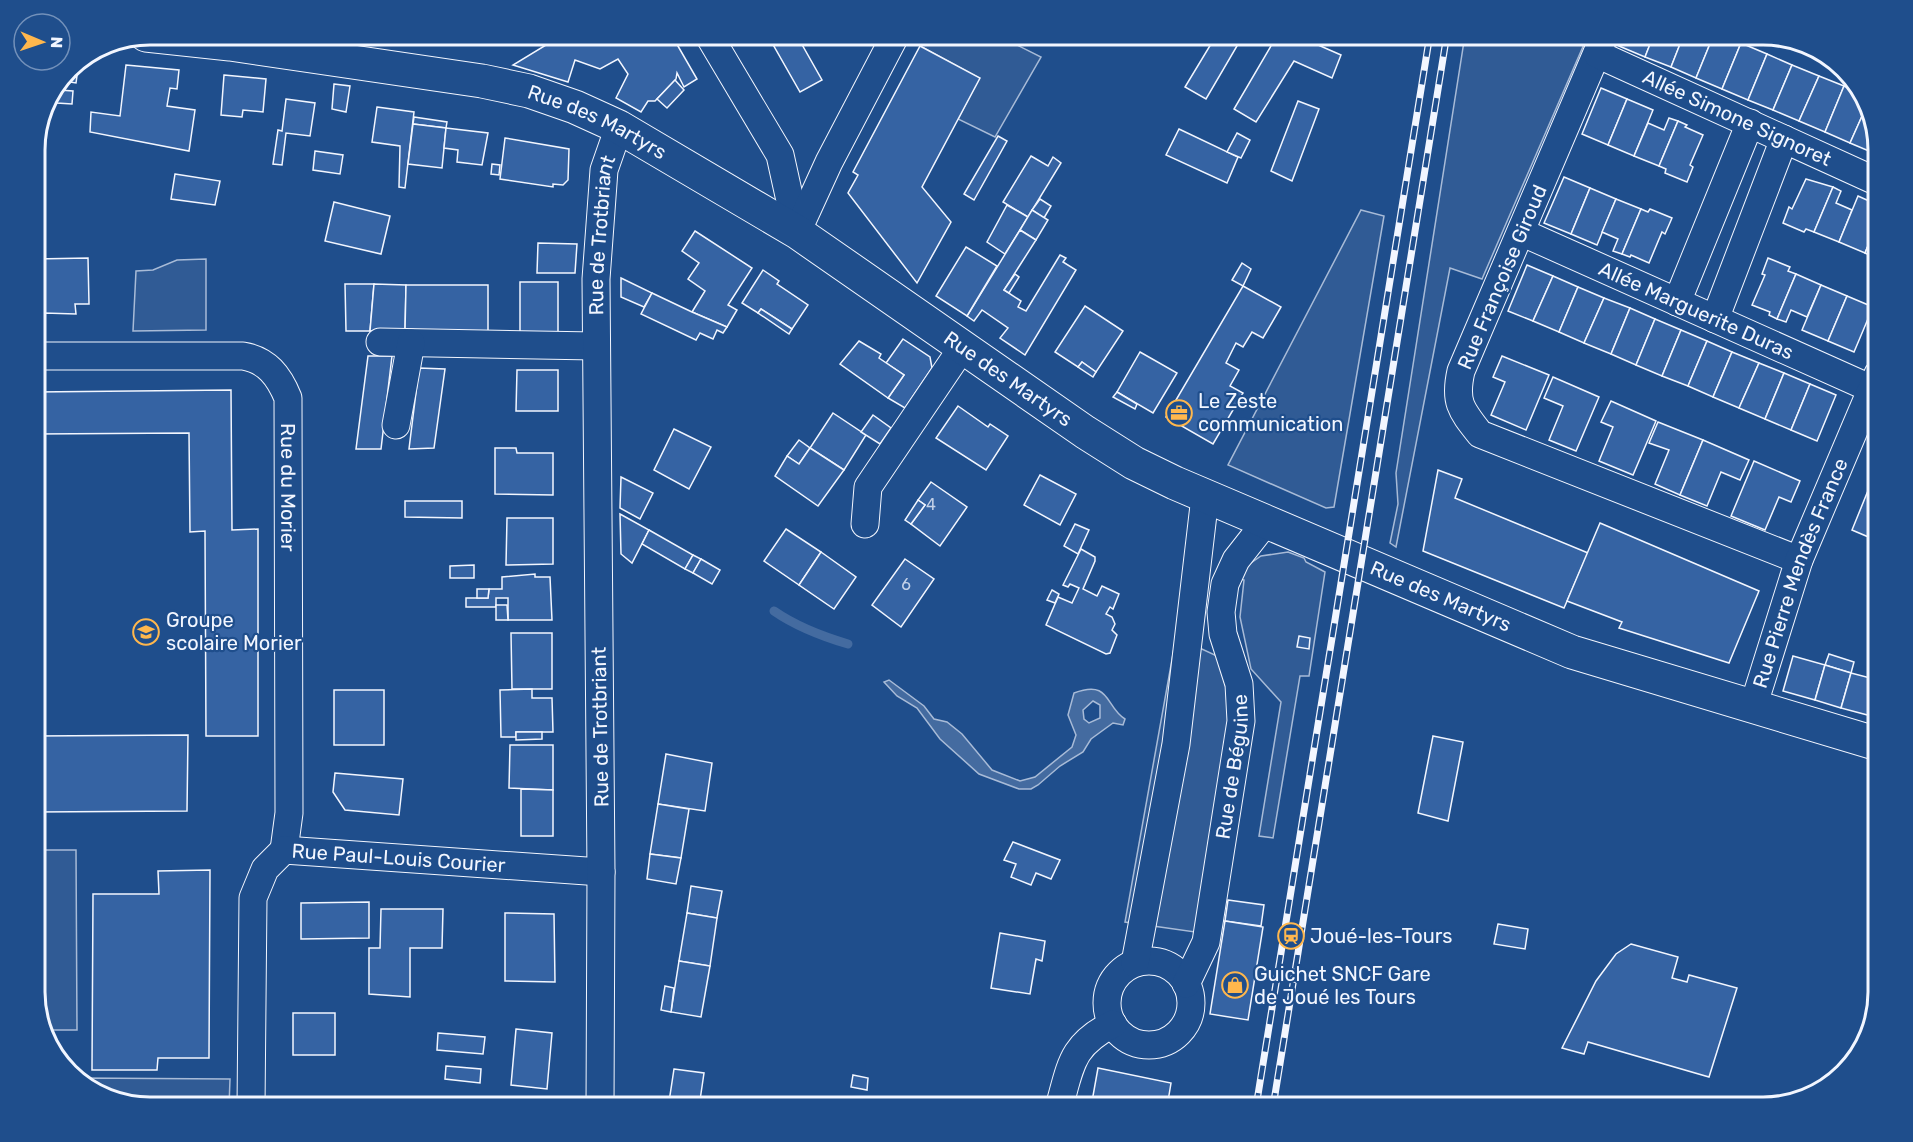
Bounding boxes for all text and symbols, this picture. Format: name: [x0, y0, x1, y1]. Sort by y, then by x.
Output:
north arrow: [12, 12, 72, 72]
text: N: [47, 36, 66, 49]
street label: Allée Simone Signoret: [1639, 65, 1835, 171]
street label: Rue des Martyrs: [524, 79, 671, 164]
street label: Rue de Trotbriant: [584, 152, 620, 315]
street label: Rue Françoise Giroud: [1452, 181, 1552, 373]
street label: Allée Marguerite Duras: [1595, 256, 1797, 364]
street label: Rue des Martyrs: [939, 326, 1077, 431]
place label: Le Zeste communication: [1198, 389, 1343, 436]
office icon: Le Zeste communication: [1164, 398, 1194, 428]
street label: Rue du Morier: [276, 423, 300, 552]
street label: Rue Pierre Mendès France: [1748, 455, 1853, 691]
house number: 4: [926, 495, 936, 514]
street label: Rue des Martyrs: [1367, 556, 1515, 637]
house number: 6: [901, 575, 911, 594]
place label: Groupe scolaire Morier: [166, 608, 302, 655]
school or university icon: Groupe scolaire Morier: [131, 617, 161, 647]
street label: Rue de Trotbriant: [587, 646, 613, 807]
street label: Rue de Béguine: [1210, 694, 1253, 841]
street label: Rue Paul-Louis Courier: [291, 839, 506, 877]
station icon: Joué-les-Tours: [1276, 921, 1306, 951]
place label: Joué-les-Tours: [1310, 924, 1453, 948]
place label: Guichet SNCF Gare de Joué les Tours: [1254, 962, 1431, 1009]
shop icon: Guichet SNCF Gare de Joué les Tours: [1220, 970, 1250, 1000]

